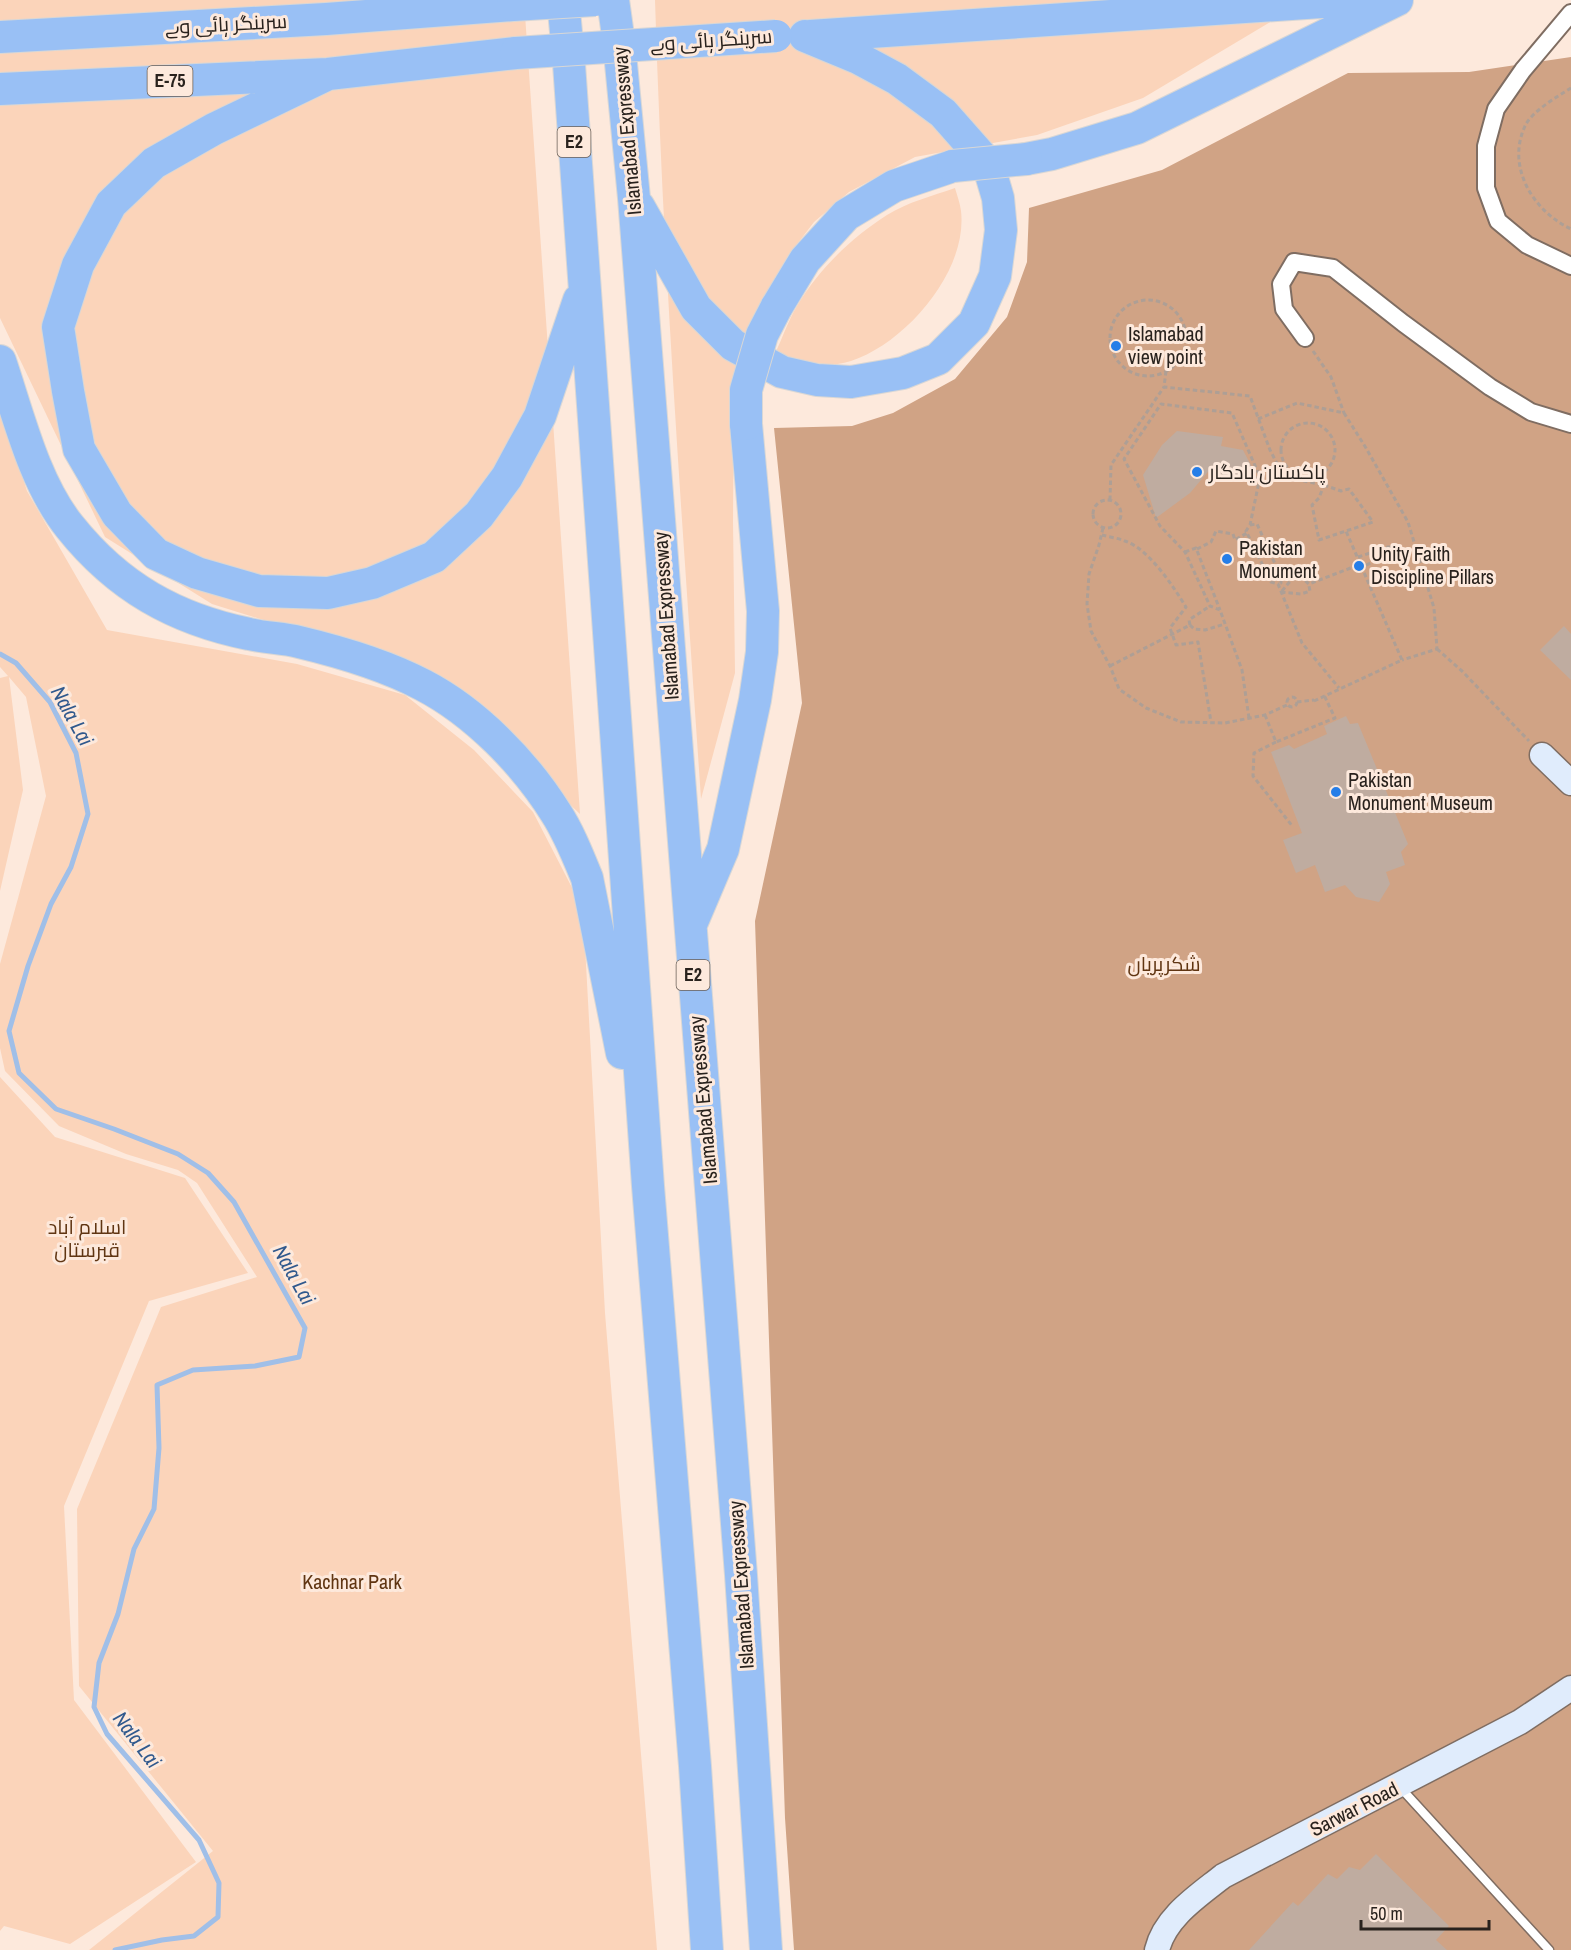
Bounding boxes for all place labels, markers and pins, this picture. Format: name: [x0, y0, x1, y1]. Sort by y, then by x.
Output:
place label: Islamabad view point: [1128, 320, 1204, 370]
marker: Islamabad view point: [1109, 339, 1123, 353]
place label: پاکستان یادگار: [1208, 458, 1326, 485]
marker: پاکستان یادگار: [1190, 465, 1204, 479]
place label: Pakistan Monument: [1239, 534, 1317, 584]
place label: Unity Faith Discipline Pillars: [1371, 540, 1494, 590]
marker: Pakistan Monument: [1220, 552, 1234, 566]
marker: Unity Faith Discipline Pillars: [1352, 559, 1366, 573]
place label: Pakistan Monument Museum: [1348, 766, 1493, 816]
marker: Pakistan Monument Museum: [1329, 785, 1343, 799]

